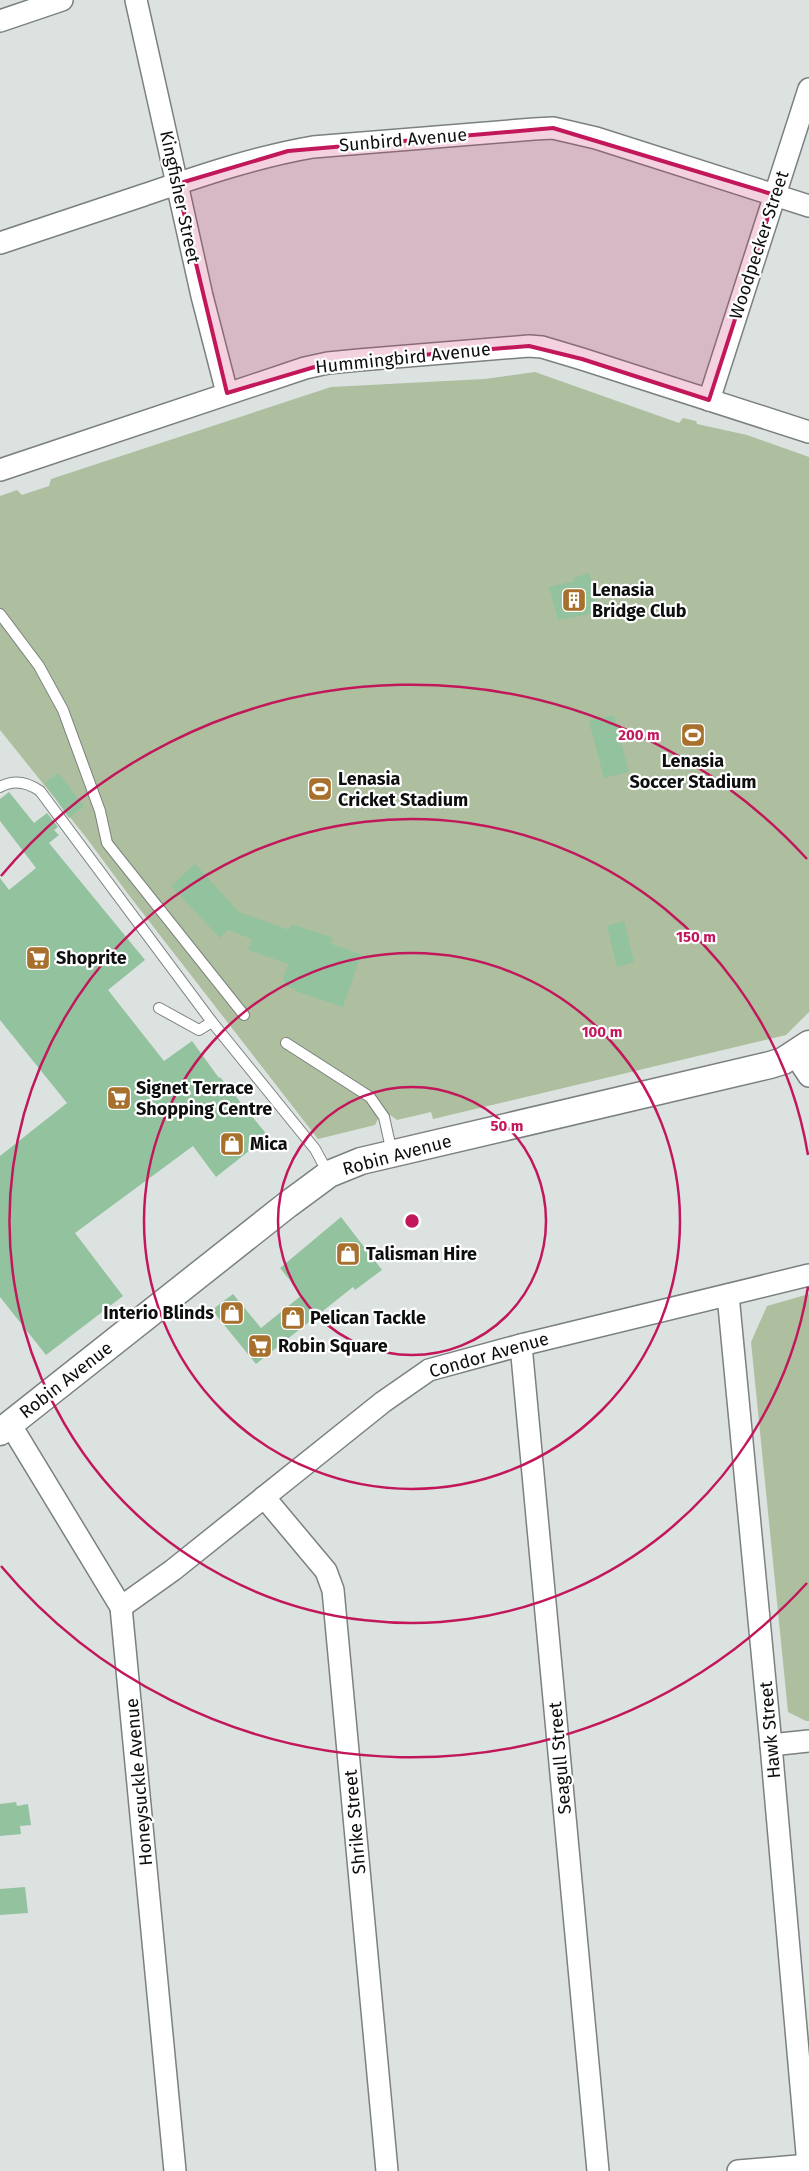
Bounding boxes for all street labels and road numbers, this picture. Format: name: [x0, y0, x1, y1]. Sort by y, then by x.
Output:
street label: Sunbird Avenue: [338, 123, 468, 157]
street label: Kingfisher Street: [155, 129, 205, 266]
street label: Woodpecker Street: [725, 167, 794, 322]
street label: Hummingbird Avenue: [314, 338, 492, 378]
street label: Robin Avenue: [340, 1130, 454, 1180]
street label: Condor Avenue: [427, 1327, 551, 1383]
street label: Robin Avenue: [15, 1337, 117, 1423]
street label: Hawk Street: [755, 1680, 785, 1780]
street label: Honeysuckle Avenue: [121, 1697, 157, 1867]
street label: Seagull Street: [544, 1700, 576, 1815]
street label: Shrike Street: [339, 1768, 371, 1875]

